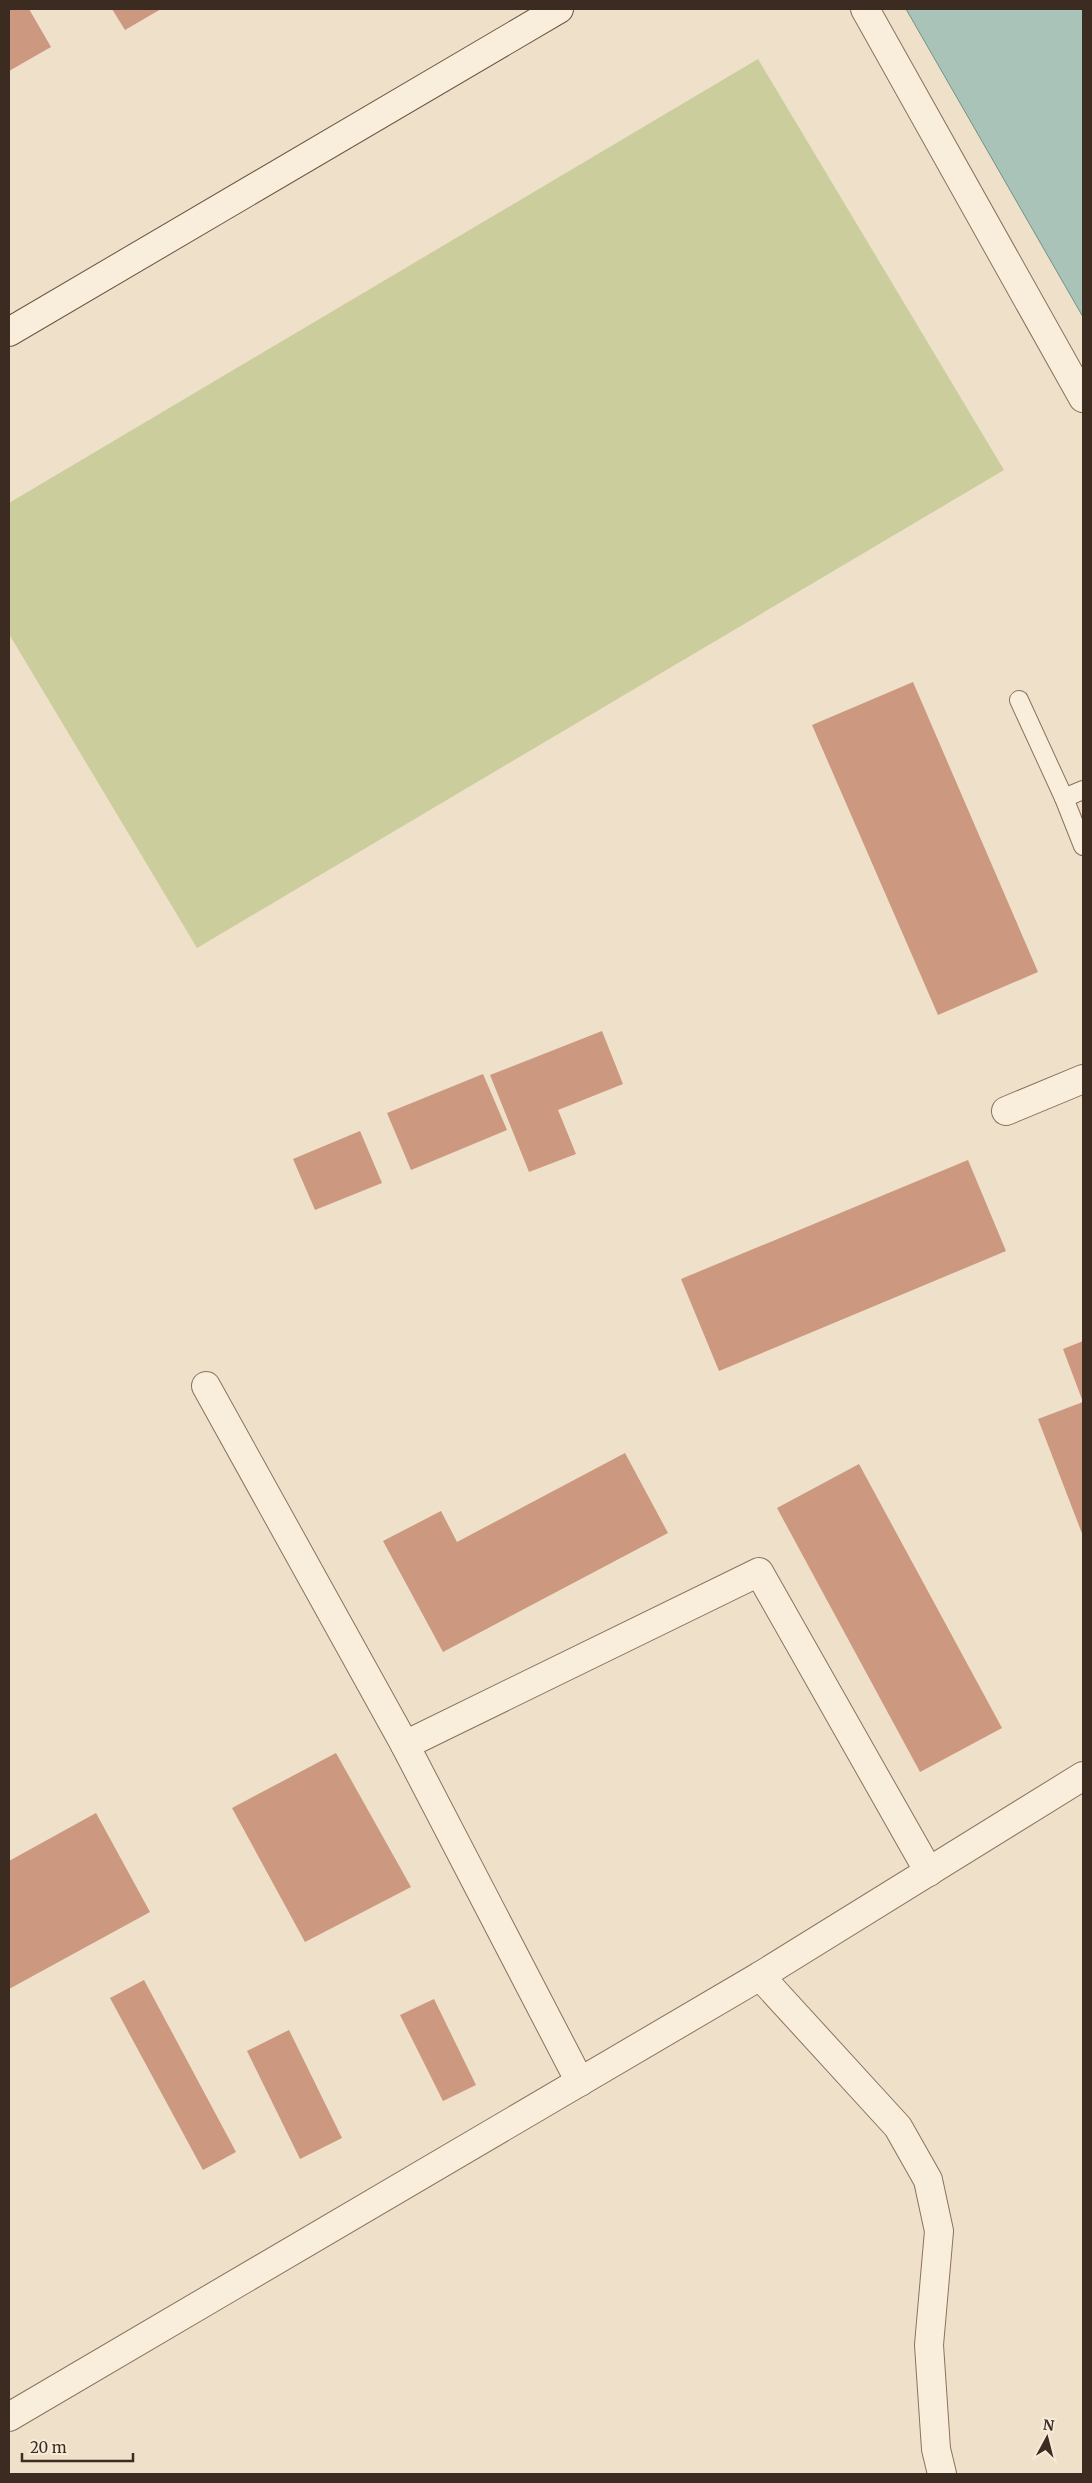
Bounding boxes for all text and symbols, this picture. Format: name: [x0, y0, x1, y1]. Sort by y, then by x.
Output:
north arrow: [1022, 2413, 1072, 2463]
text: N: [1042, 2415, 1055, 2435]
scale bar: [22, 2430, 134, 2462]
text: 20 m: [30, 2438, 67, 2457]

